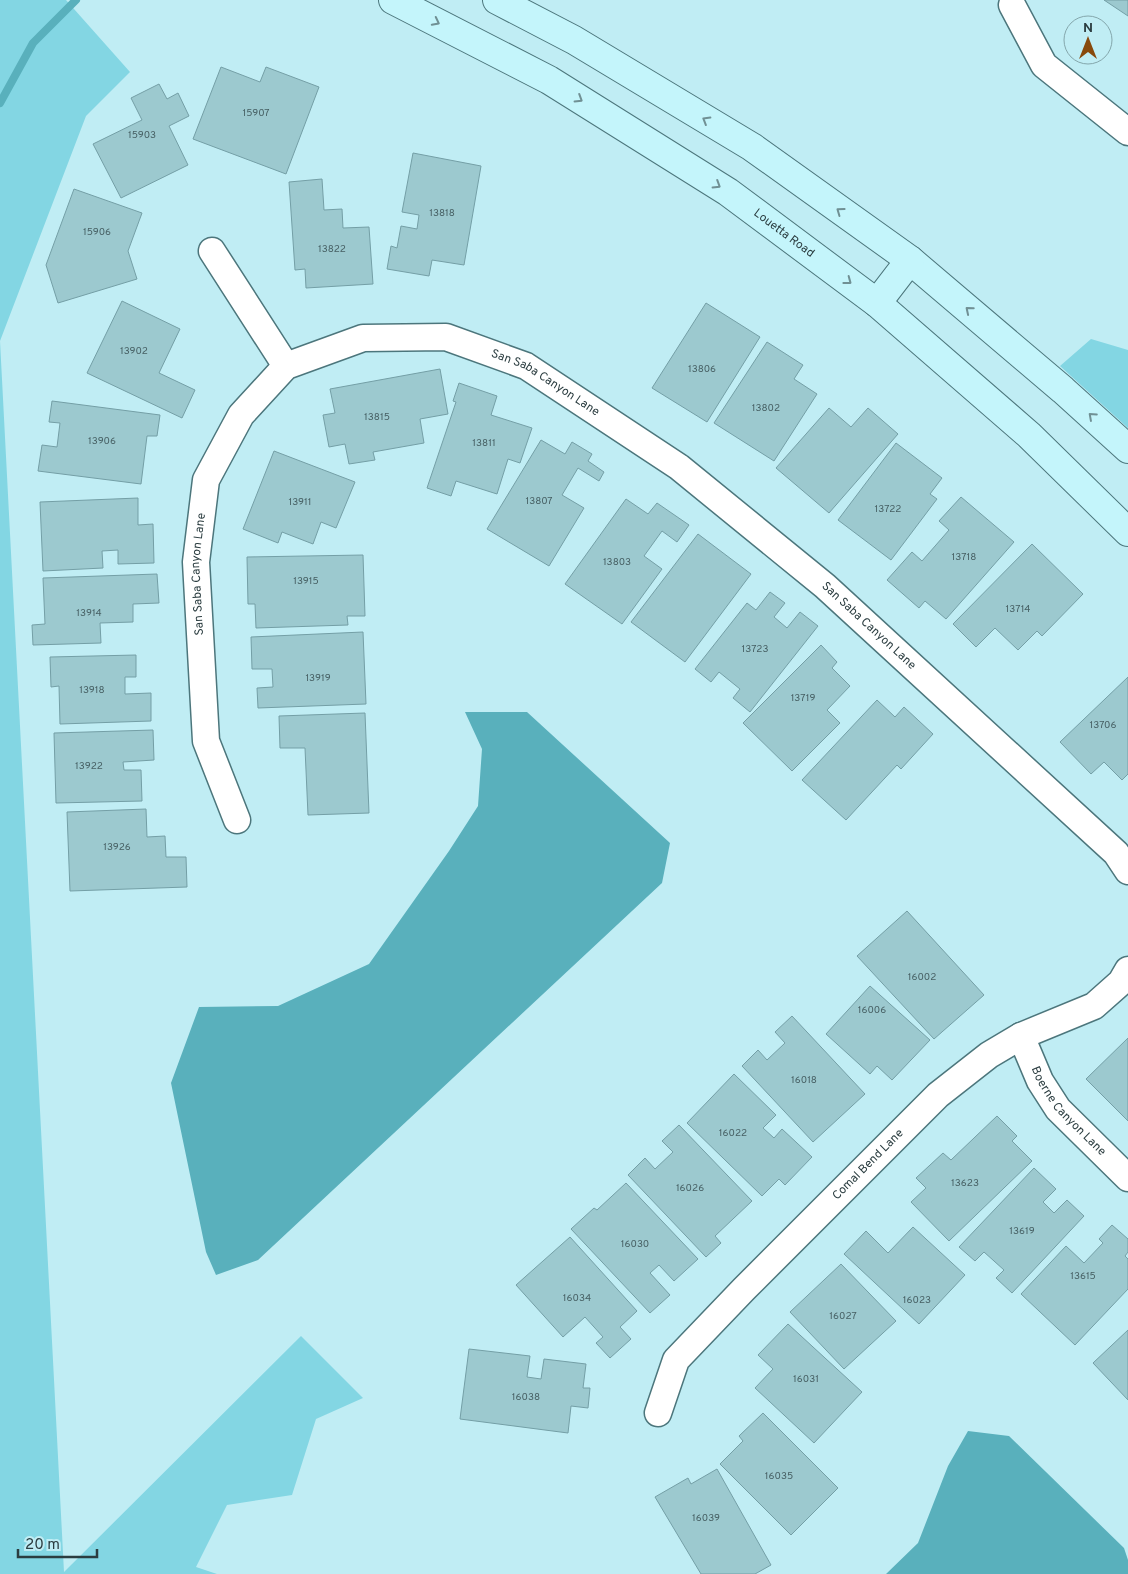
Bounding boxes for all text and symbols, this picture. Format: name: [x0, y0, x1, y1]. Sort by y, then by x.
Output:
north arrow: [1063, 15, 1113, 65]
one-way arrow: [431, 16, 440, 26]
text: N: [1083, 20, 1093, 37]
one-way arrow: [574, 92, 583, 102]
house number: 15907: [242, 107, 270, 120]
one-way arrow: [703, 116, 712, 126]
house number: 15903: [128, 129, 156, 142]
one-way arrow: [712, 178, 721, 188]
street label: Louetta Road: [750, 206, 817, 262]
house number: 13818: [429, 207, 455, 220]
one-way arrow: [837, 208, 846, 217]
house number: 15906: [83, 226, 111, 239]
house number: 13822: [318, 243, 346, 256]
one-way arrow: [842, 276, 851, 284]
one-way arrow: [965, 307, 974, 316]
house number: 13902: [120, 345, 148, 358]
street label: San Saba Canyon Lane: [489, 346, 602, 420]
house number: 13806: [688, 363, 716, 376]
house number: 13802: [752, 402, 780, 415]
house number: 13815: [364, 411, 390, 424]
one-way arrow: [1089, 413, 1098, 422]
house number: 13906: [88, 435, 116, 448]
house number: 13811: [472, 437, 496, 450]
house number: 13807: [525, 495, 553, 508]
house number: 13911: [289, 496, 311, 509]
house number: 13722: [875, 503, 901, 516]
street label: San Saba Canyon Lane: [188, 512, 210, 636]
house number: 13718: [952, 551, 976, 564]
house number: 13803: [603, 556, 631, 569]
house number: 13915: [293, 575, 319, 588]
street label: San Saba Canyon Lane: [818, 579, 919, 673]
house number: 13714: [1006, 603, 1030, 616]
house number: 13914: [76, 607, 102, 620]
house number: 13723: [742, 643, 768, 656]
house number: 13919: [305, 672, 331, 685]
house number: 13918: [79, 684, 105, 697]
house number: 13719: [791, 692, 815, 705]
house number: 13706: [1090, 719, 1117, 732]
house number: 13922: [75, 760, 103, 773]
house number: 13926: [103, 841, 131, 854]
house number: 16002: [908, 971, 936, 984]
house number: 16006: [858, 1004, 886, 1017]
street label: Boerne Canyon Lane: [1027, 1064, 1109, 1160]
house number: 16018: [791, 1074, 817, 1087]
street label: Comal Bend Lane: [829, 1126, 907, 1204]
house number: 16022: [719, 1127, 747, 1140]
house number: 13623: [951, 1177, 979, 1190]
house number: 16026: [676, 1182, 704, 1195]
house number: 13619: [1009, 1225, 1035, 1238]
house number: 16030: [621, 1238, 649, 1251]
house number: 13615: [1070, 1270, 1096, 1283]
house number: 16034: [563, 1292, 591, 1305]
house number: 16023: [903, 1294, 931, 1307]
house number: 16027: [829, 1310, 857, 1323]
house number: 16031: [793, 1373, 819, 1386]
house number: 16038: [512, 1391, 540, 1404]
house number: 16035: [765, 1470, 793, 1483]
house number: 16039: [692, 1512, 720, 1525]
scale bar: [18, 1526, 96, 1558]
text: 20 m: [25, 1536, 60, 1555]

